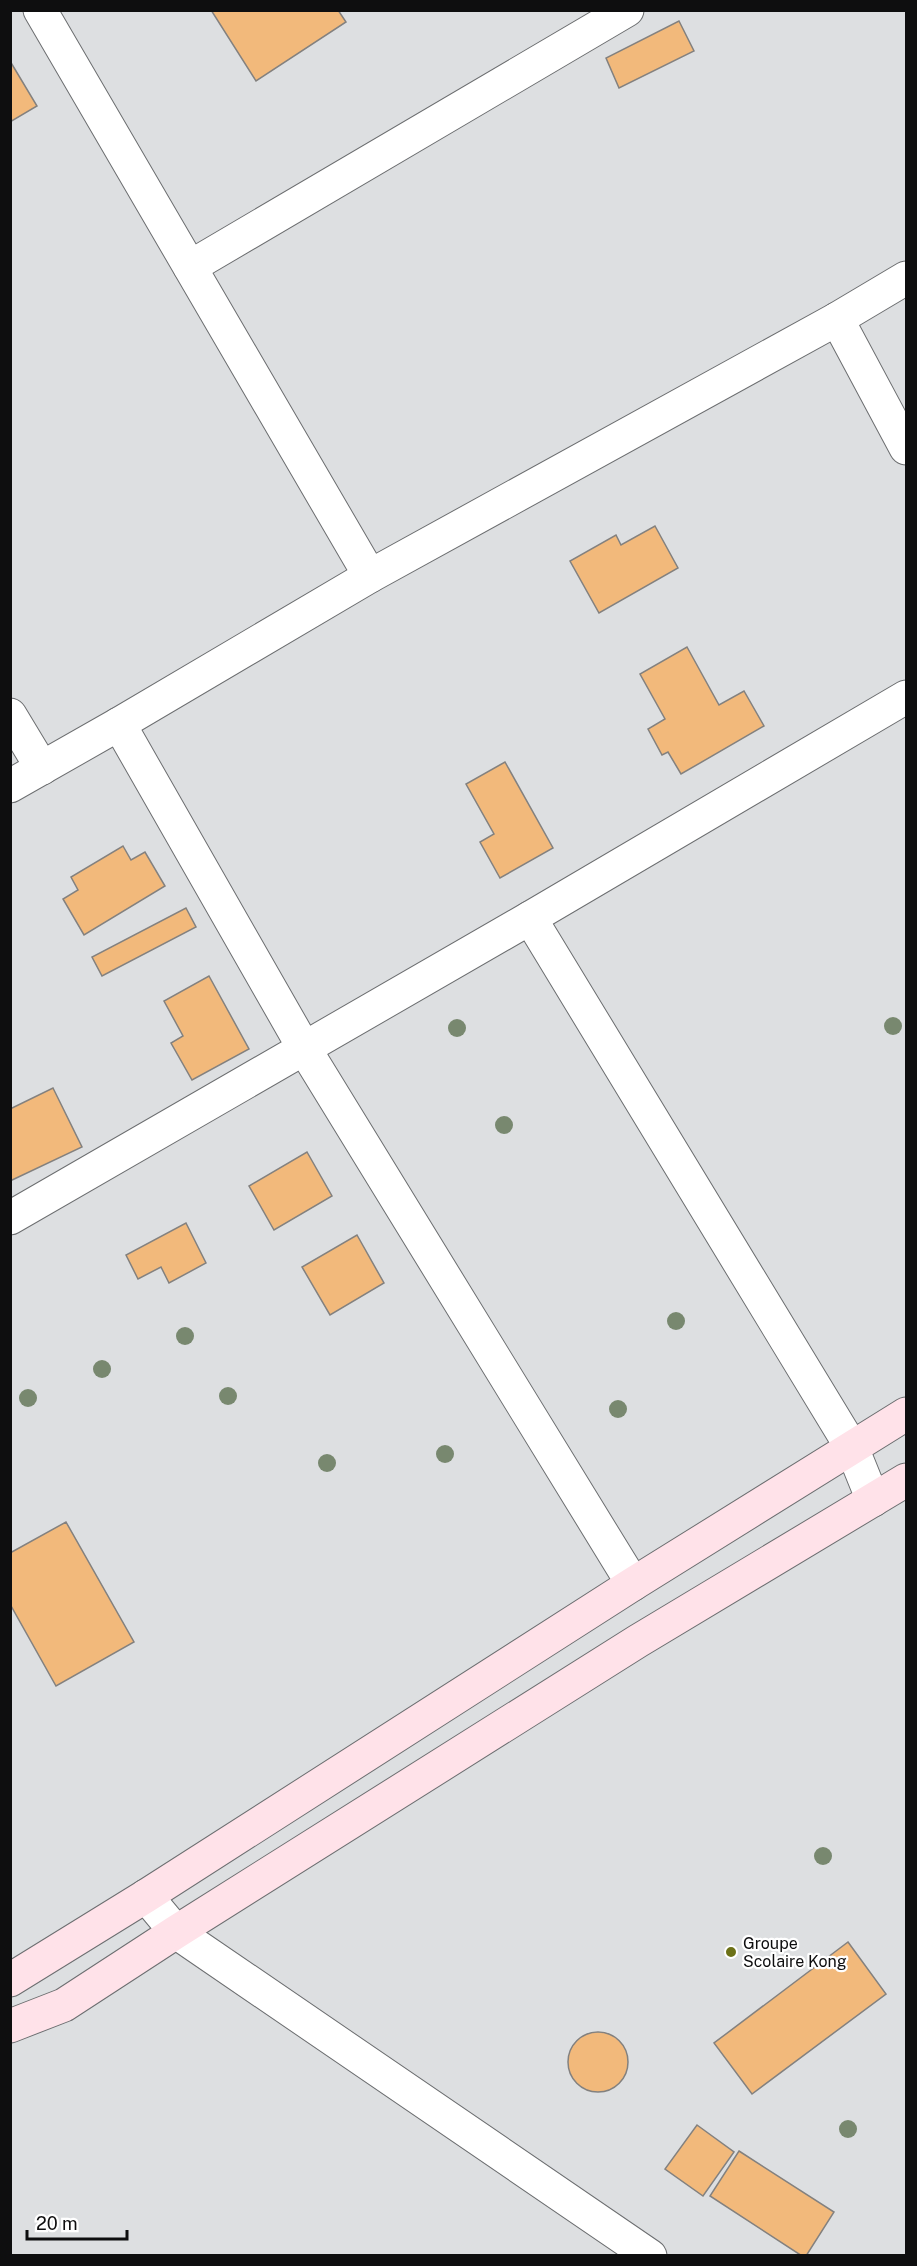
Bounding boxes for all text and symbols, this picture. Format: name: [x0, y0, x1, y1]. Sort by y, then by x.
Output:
place label: Groupe Scolaire Kong: [743, 1934, 847, 1971]
marker: Groupe Scolaire Kong: [724, 1945, 738, 1959]
scale bar: [27, 2203, 128, 2241]
text: 20 m: [36, 2213, 78, 2234]

